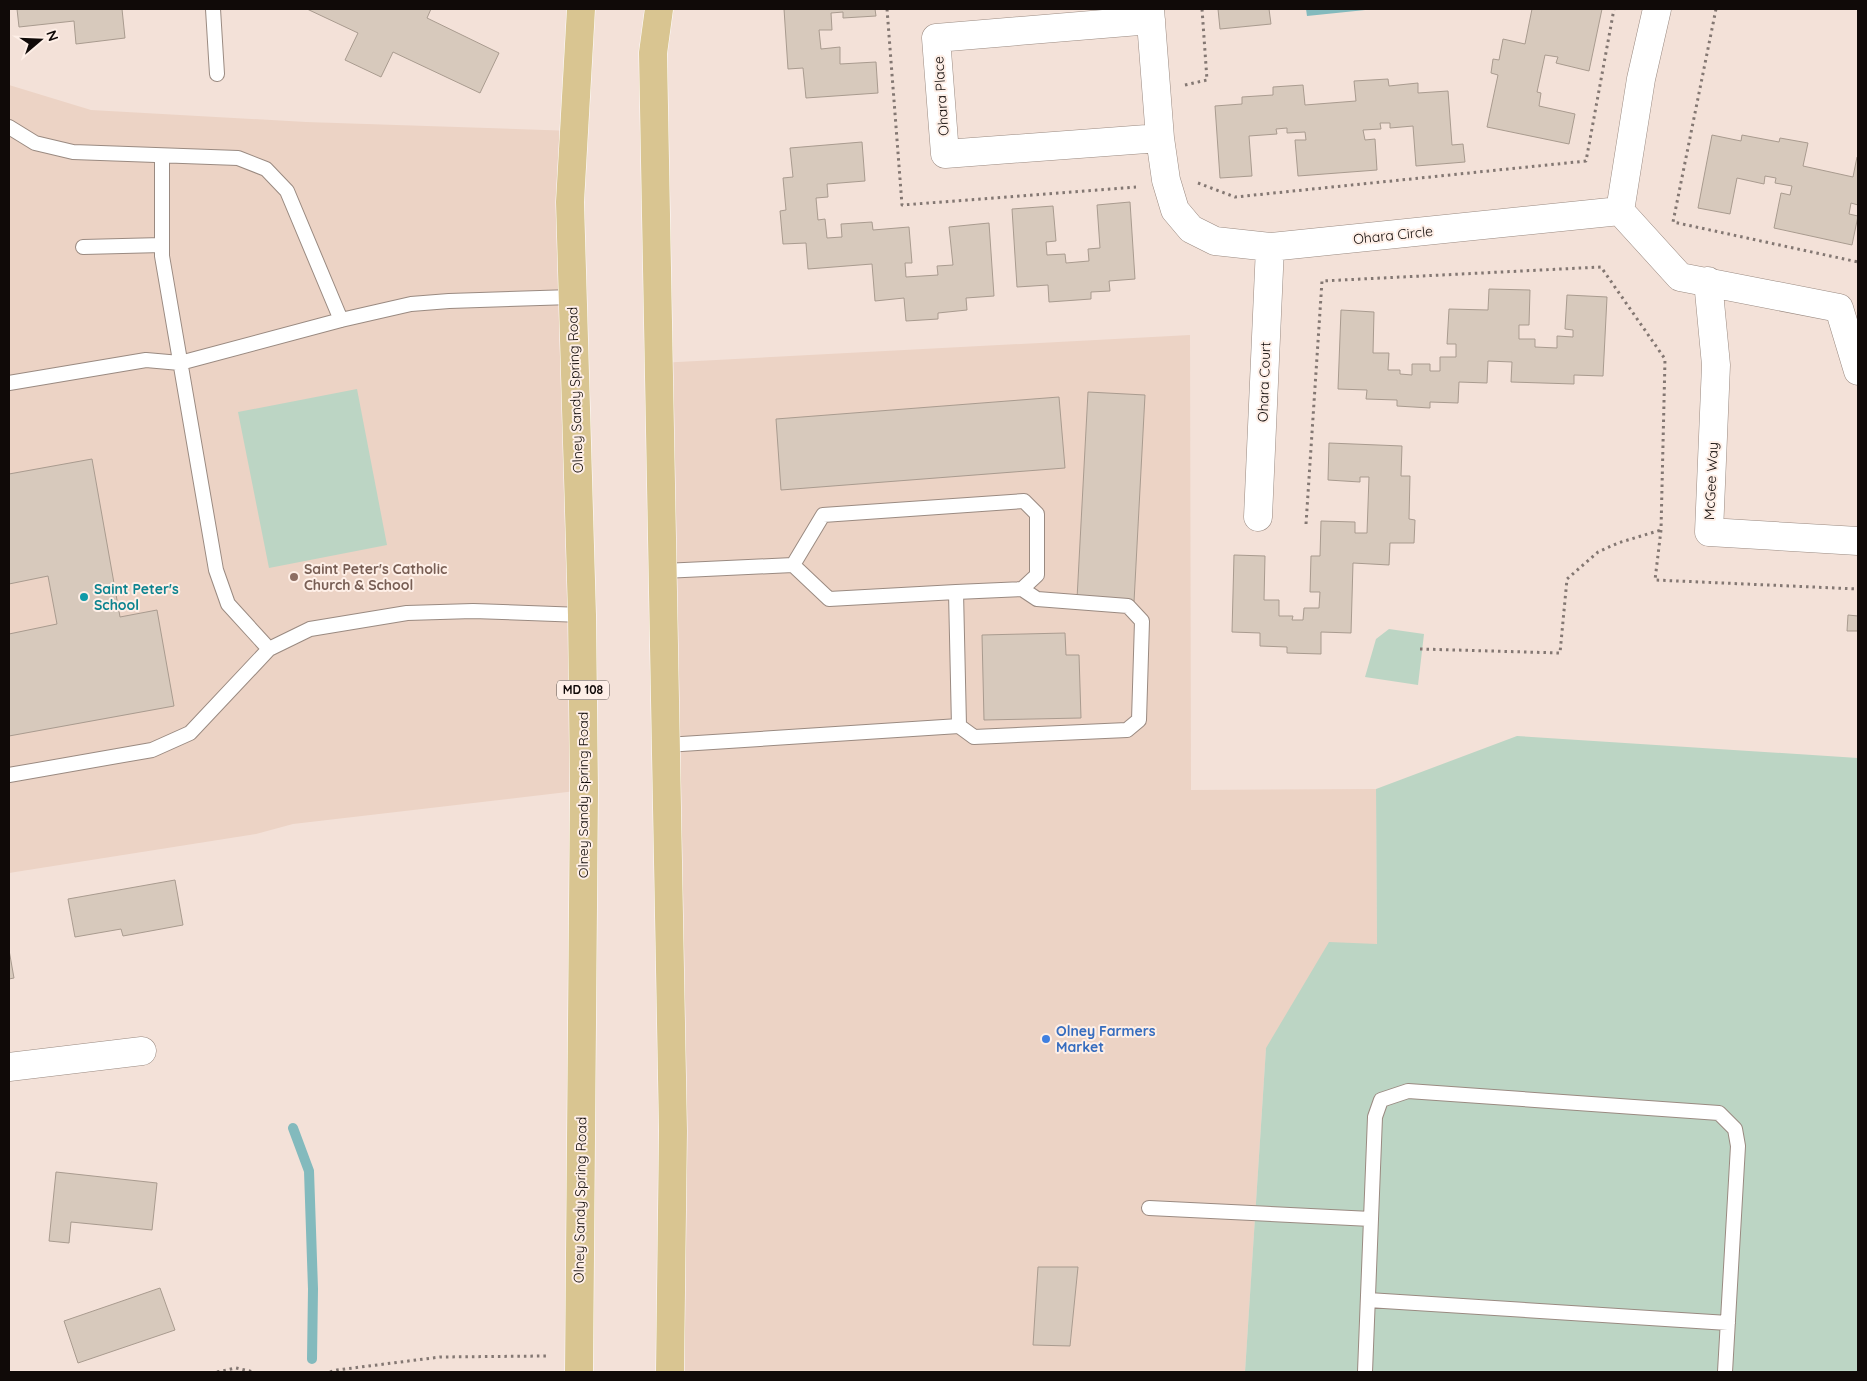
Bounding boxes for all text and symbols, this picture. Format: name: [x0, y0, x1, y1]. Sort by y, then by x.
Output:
north arrow: [15, 15, 65, 65]
text: N: [42, 28, 62, 44]
street label: Ohara Place: [929, 55, 953, 136]
street label: Ohara Circle: [1352, 222, 1434, 248]
street label: Olney Sandy Spring Road: [563, 306, 587, 474]
street label: Ohara Court: [1254, 341, 1274, 422]
street label: McGee Way: [1700, 442, 1722, 520]
place label: Saint Peter's Catholic Church & School: [304, 560, 447, 594]
marker: Saint Peter's Catholic Church & School: [288, 571, 300, 583]
place label: Saint Peter's School: [94, 580, 179, 614]
marker: Saint Peter's School: [78, 591, 90, 603]
road number: MD 108: [557, 680, 609, 700]
street label: Olney Sandy Spring Road: [574, 712, 592, 878]
place label: Olney Farmers Market: [1056, 1022, 1156, 1056]
marker: Olney Farmers Market: [1040, 1033, 1052, 1045]
street label: Olney Sandy Spring Road: [570, 1117, 590, 1283]

